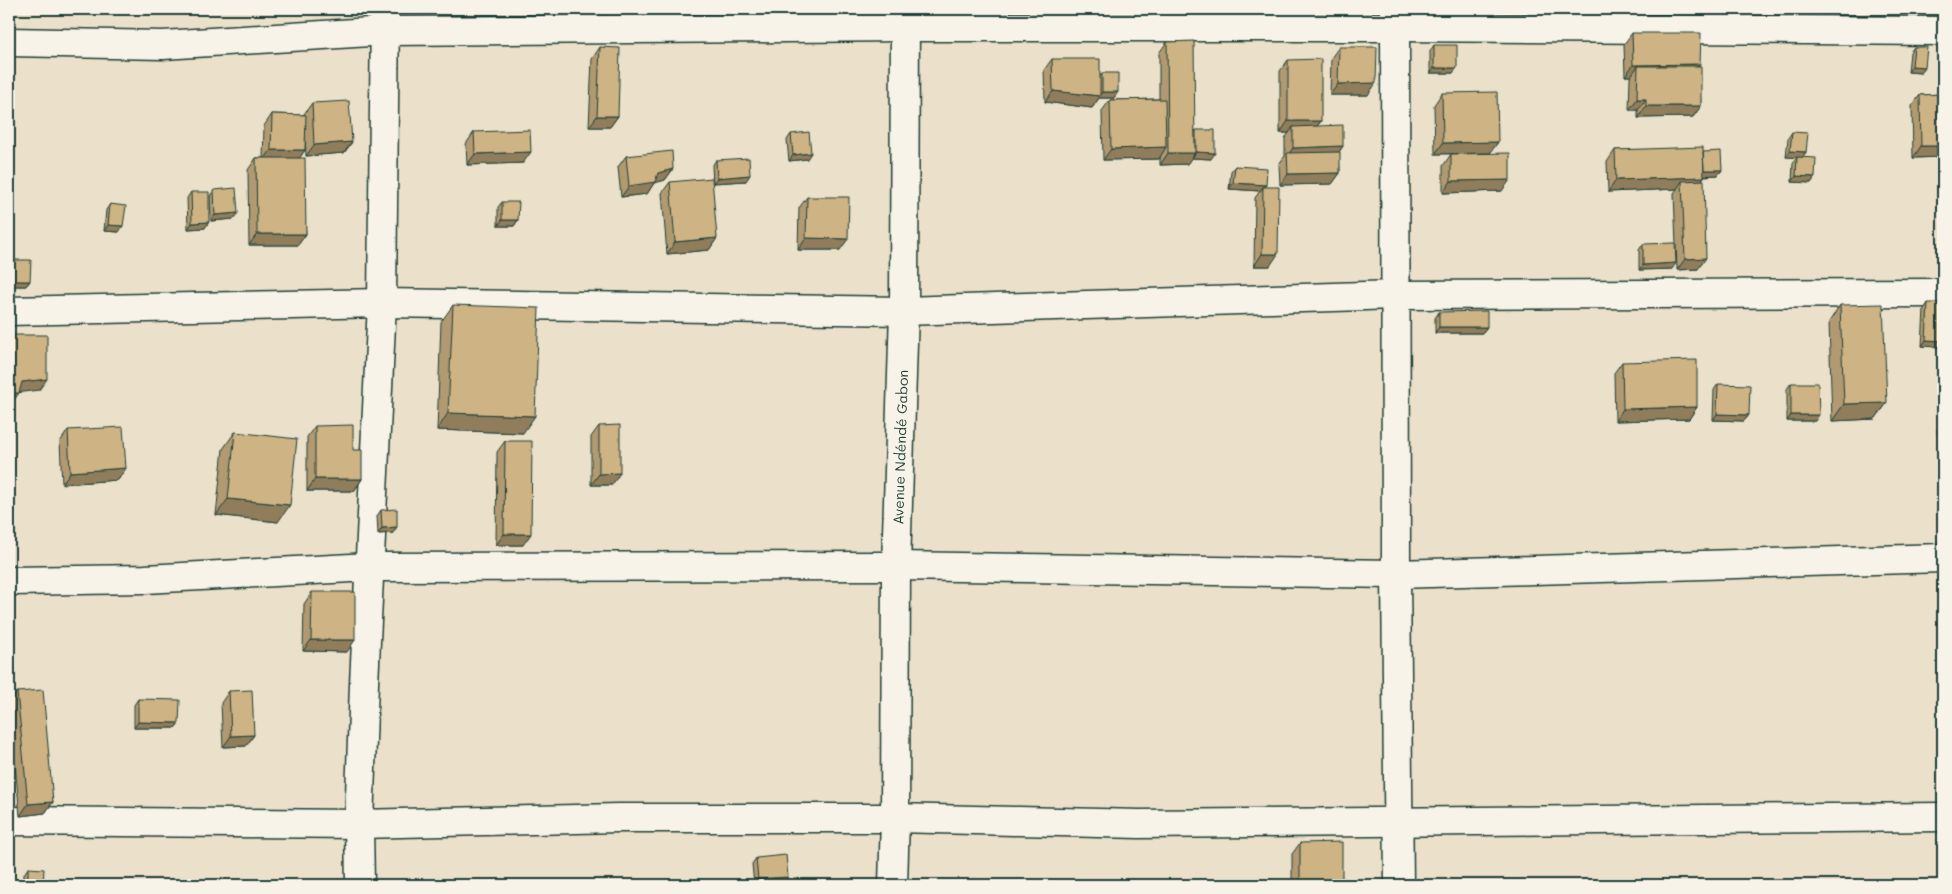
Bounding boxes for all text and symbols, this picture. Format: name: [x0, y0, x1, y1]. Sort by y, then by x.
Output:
street label: Avenue Ndéndé Gabon: [888, 369, 912, 525]

